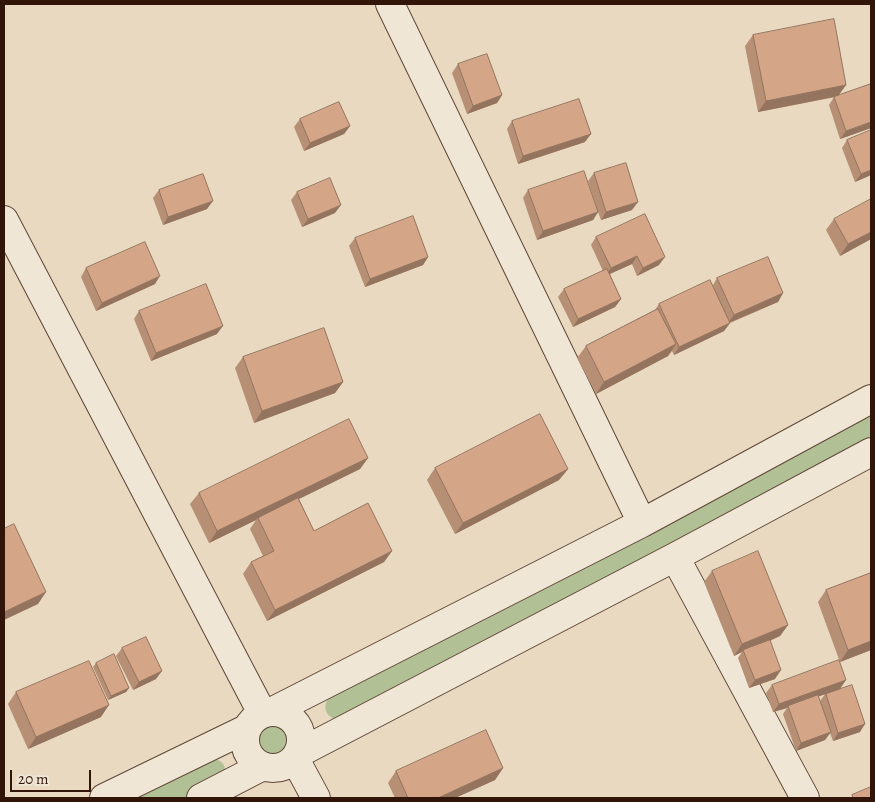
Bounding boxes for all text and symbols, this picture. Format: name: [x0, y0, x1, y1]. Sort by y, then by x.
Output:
scale bar: [12, 760, 94, 792]
text: 20 m: [18, 769, 49, 789]

